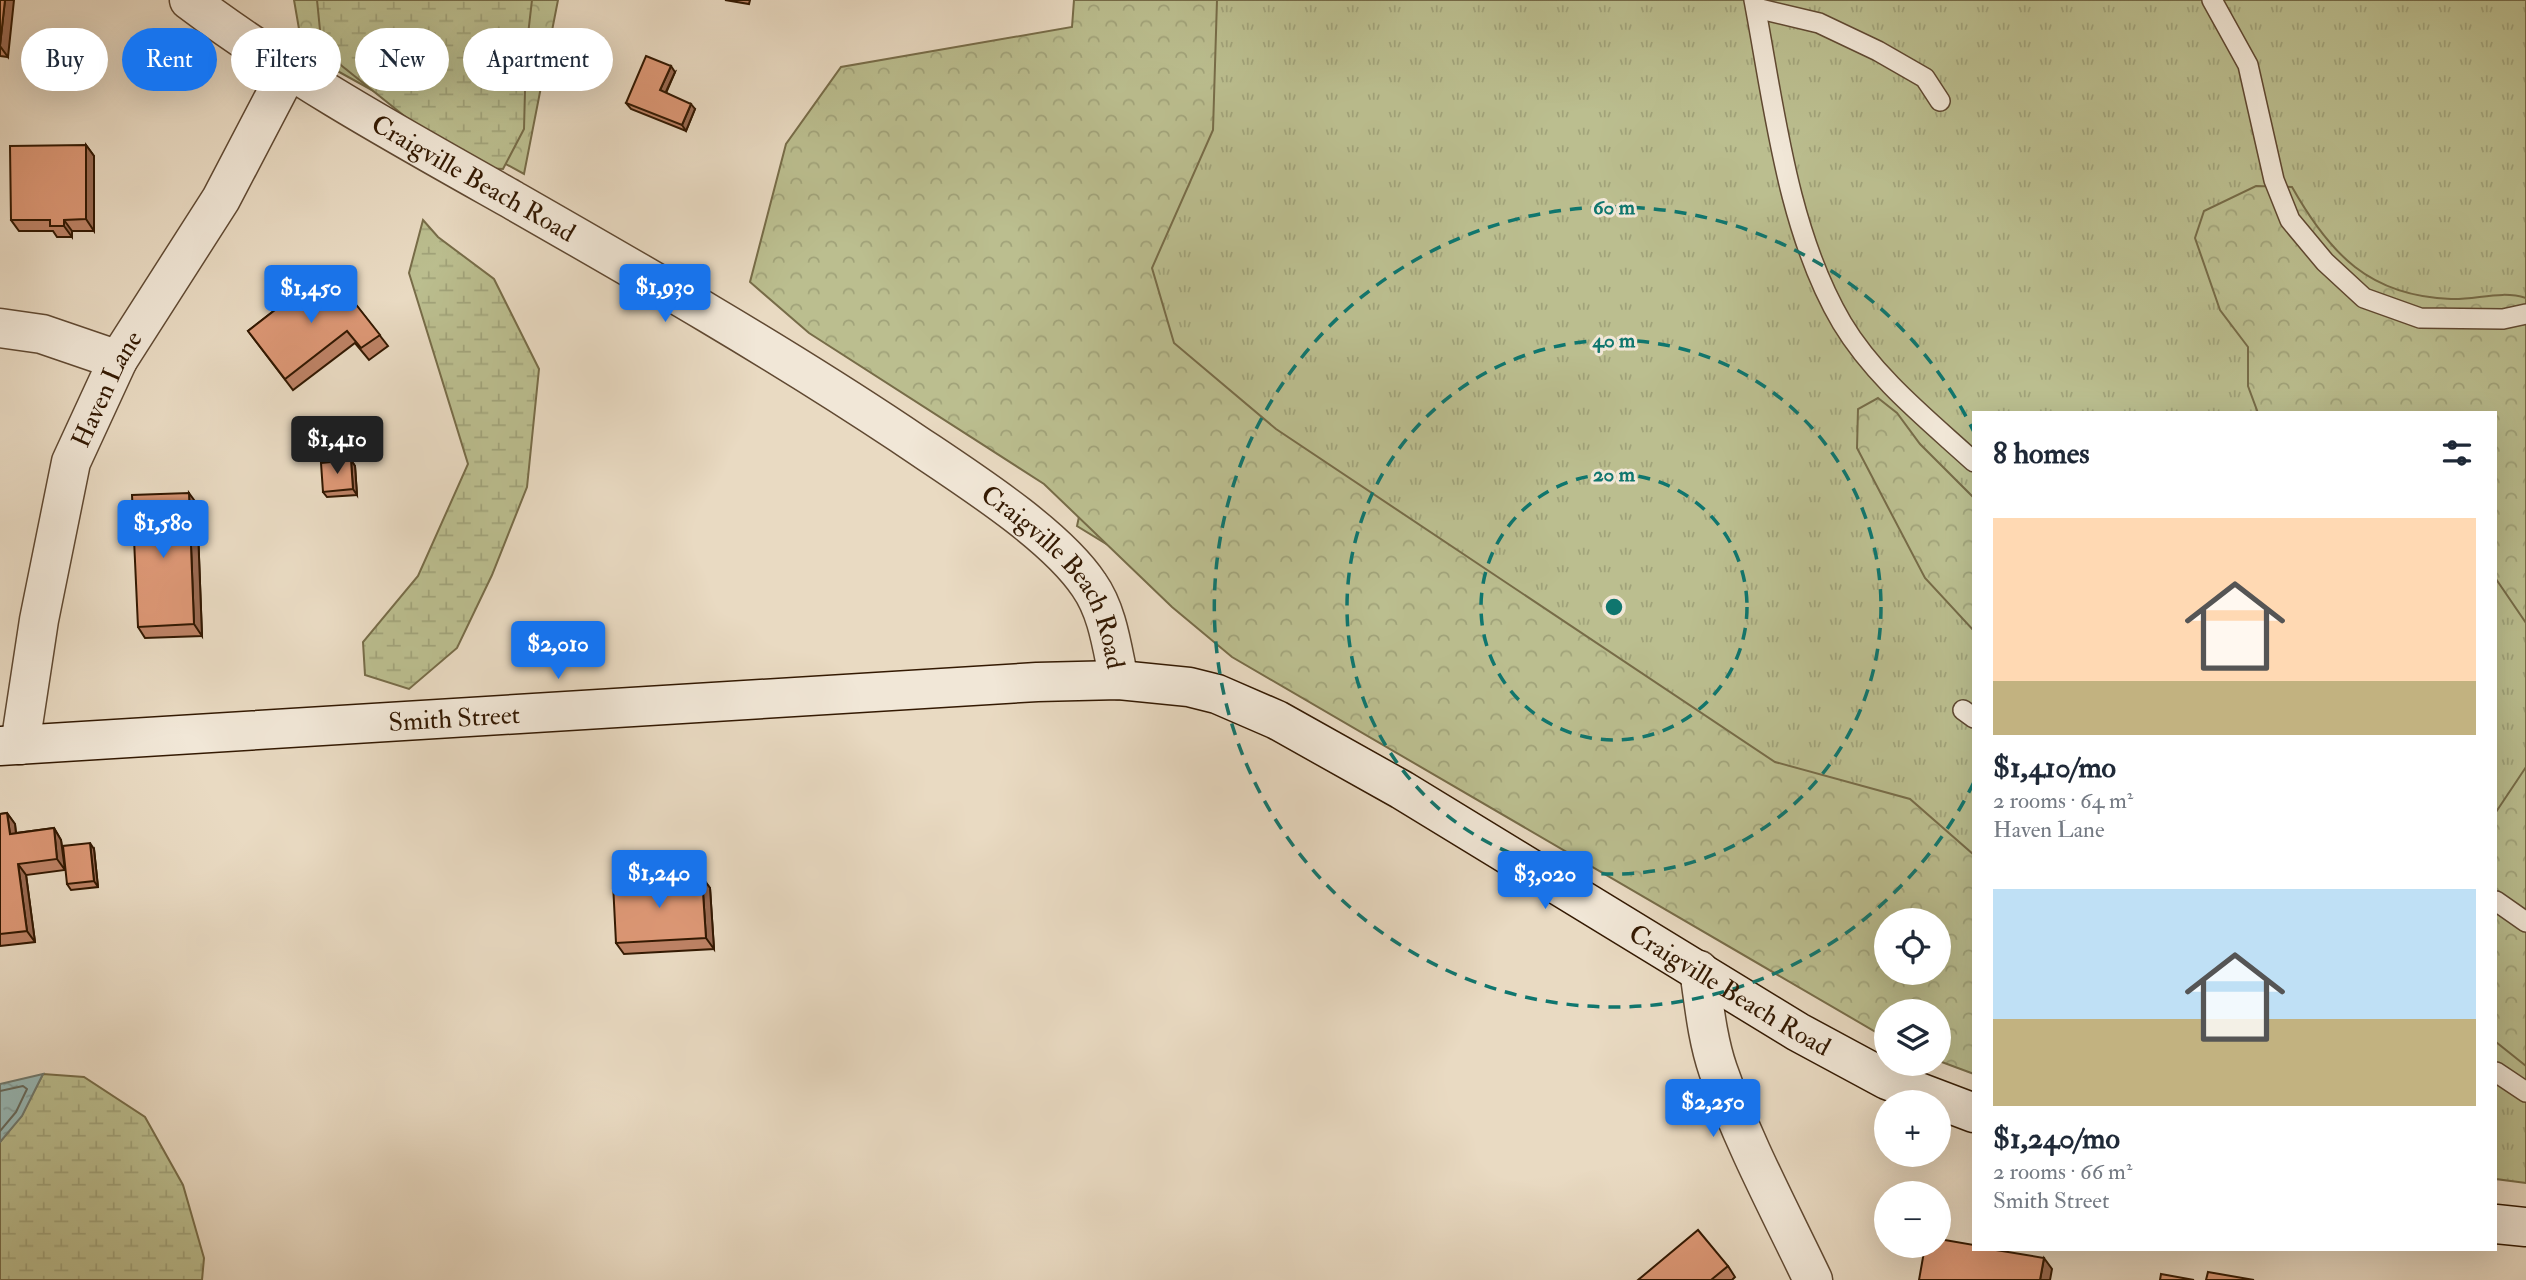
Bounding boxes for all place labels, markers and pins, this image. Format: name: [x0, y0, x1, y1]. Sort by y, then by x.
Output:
pin: $1,930: [608, 264, 722, 324]
pin: $1,450: [254, 266, 368, 325]
pin: $1,410: [280, 416, 394, 476]
pin: $1,580: [106, 500, 220, 560]
centre of rings: [1602, 595, 1626, 619]
pin: $2,010: [501, 622, 615, 681]
pin: $1,240: [602, 850, 716, 910]
pin: $3,020: [1488, 852, 1602, 911]
pin: $2,250: [1656, 1080, 1770, 1139]

